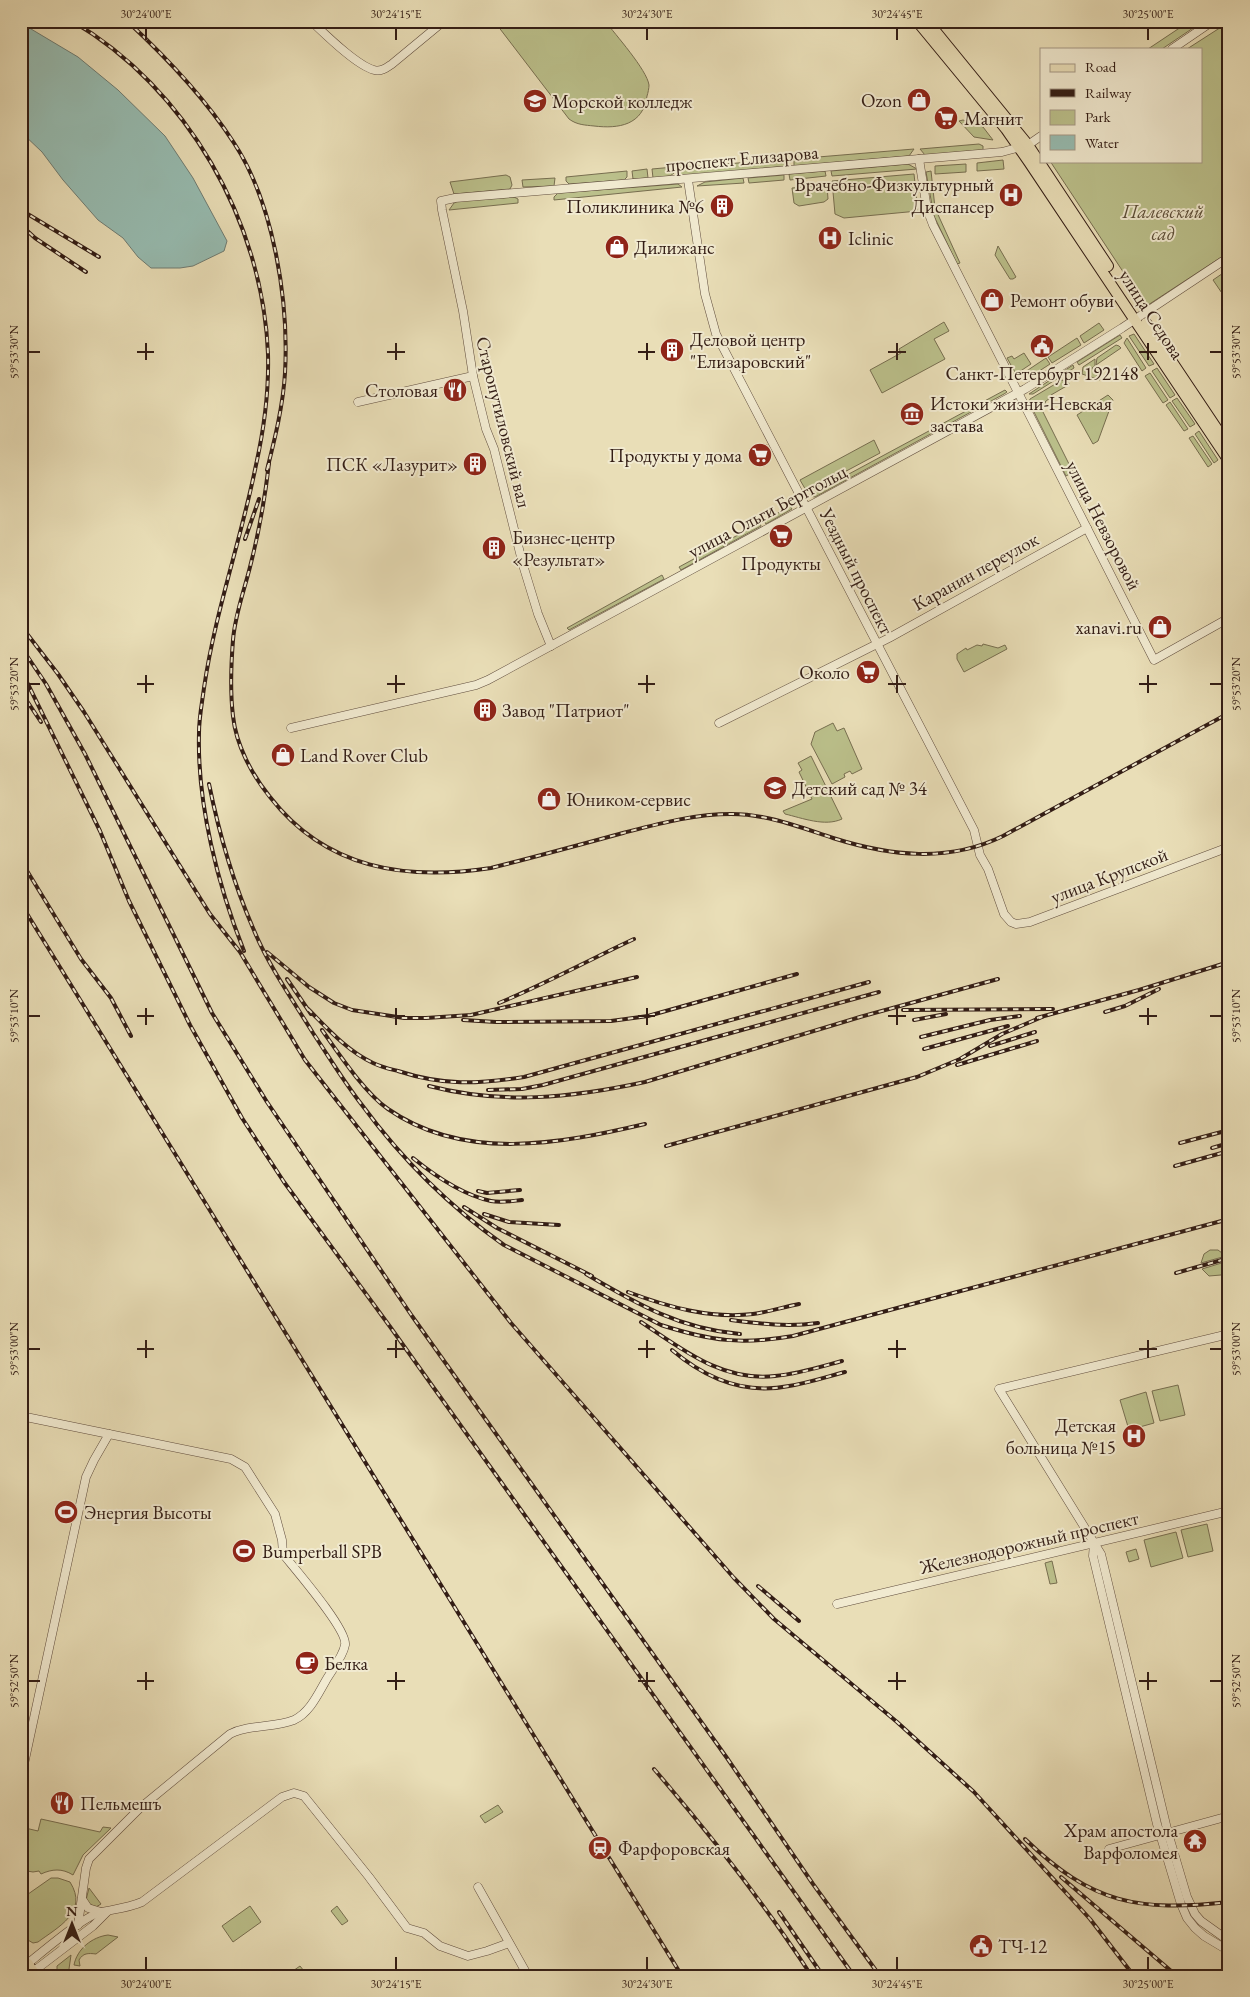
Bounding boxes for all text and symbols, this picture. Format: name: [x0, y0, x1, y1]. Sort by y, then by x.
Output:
text: 30°24'00"E: [120, 6, 172, 22]
text: 30°24'15"E: [370, 6, 422, 22]
text: 30°24'30"E: [621, 6, 673, 22]
text: 30°24'45"E: [871, 6, 923, 22]
text: 30°25'00"E: [1122, 6, 1174, 22]
legend: [1040, 48, 1202, 162]
text: Road: [1085, 57, 1117, 76]
text: Railway: [1085, 83, 1132, 102]
shop icon: Ozon: [906, 87, 932, 113]
school or university icon: Морской колледж: [522, 88, 548, 114]
place label: Ozon: [861, 88, 902, 113]
place label: Морской колледж: [552, 89, 693, 114]
supermarket icon: Магнит: [933, 105, 959, 131]
place label: Магнит: [964, 106, 1023, 131]
text: Park: [1085, 107, 1112, 126]
text: Water: [1085, 133, 1119, 152]
street label: проспект Елизарова: [664, 139, 820, 178]
place label: Врачебно-Физкультурный Диспансер: [795, 172, 994, 219]
hospital icon: Врачебно-Физкультурный Диспансер: [998, 182, 1024, 208]
building icon: Поликлиника №6: [709, 193, 735, 219]
place label: Поликлиника №6: [566, 194, 704, 219]
park label: Палевский сад: [1121, 199, 1204, 246]
hospital icon: Iclinic: [817, 225, 843, 251]
place label: Iclinic: [848, 226, 894, 251]
shop icon: Дилижанс: [604, 234, 630, 260]
place label: Дилижанс: [634, 235, 715, 260]
street label: улица Седова: [1113, 264, 1190, 365]
shop icon: Ремонт обуви: [979, 287, 1005, 313]
place label: Ремонт обуви: [1010, 288, 1114, 313]
text: 59°53'30"N: [6, 325, 22, 379]
text: 59°53'30"N: [1228, 325, 1244, 379]
place label: Деловой центр "Елизаровский": [690, 327, 811, 374]
public building icon: Санкт-Петербург 192148: [1029, 333, 1055, 359]
street label: Старопутиловский вал: [470, 334, 537, 510]
building icon: Деловой центр "Елизаровский": [659, 337, 685, 363]
place label: Санкт-Петербург 192148: [945, 361, 1139, 386]
restaurant icon: Столовая: [442, 377, 468, 403]
place label: Столовая: [365, 378, 439, 403]
place label: Истоки жизни-Невская застава: [930, 391, 1113, 438]
museum icon: Истоки жизни-Невская застава: [899, 401, 925, 427]
supermarket icon: Продукты у дома: [747, 442, 773, 468]
place label: Продукты у дома: [609, 443, 742, 468]
building icon: ПСК «Лазурит»: [462, 451, 488, 477]
place label: ПСК «Лазурит»: [326, 452, 458, 477]
street label: улица Невзоровой: [1060, 456, 1147, 594]
street label: улица Ольги Берггольц: [683, 459, 851, 564]
street label: Уездный проспект: [813, 503, 899, 639]
supermarket icon: Продукты: [768, 523, 794, 549]
place label: Бизнес-центр «Результат»: [512, 525, 615, 572]
street label: Каранин переулок: [908, 526, 1043, 616]
building icon: Бизнес-центр «Результат»: [481, 535, 507, 561]
place label: Продукты: [741, 551, 821, 576]
shop icon: xanavi.ru: [1147, 614, 1173, 640]
place label: xanavi.ru: [1076, 615, 1142, 640]
text: 59°53'20"N: [6, 657, 22, 711]
text: 59°53'20"N: [1228, 657, 1244, 711]
supermarket icon: Около: [855, 659, 881, 685]
place label: Около: [799, 660, 850, 685]
building icon: Завод "Патриот": [472, 697, 498, 723]
place label: Завод "Патриот": [502, 698, 629, 723]
shop icon: Land Rover Club: [270, 742, 296, 768]
place label: Land Rover Club: [300, 743, 428, 768]
school or university icon: Детский сад № 34: [762, 775, 788, 801]
place label: Детский сад № 34: [792, 776, 928, 801]
shop icon: Юником-сервис: [536, 786, 562, 812]
place label: Юником-сервис: [566, 787, 691, 812]
street label: улица Крупской: [1047, 842, 1171, 909]
text: 59°53'10"N: [6, 989, 22, 1043]
text: 59°53'10"N: [1228, 989, 1244, 1043]
text: 59°53'00"N: [6, 1322, 22, 1376]
text: 59°53'00"N: [1228, 1322, 1244, 1376]
place label: Детская больница №15: [1006, 1413, 1116, 1460]
hospital icon: Детская больница №15: [1121, 1423, 1147, 1449]
sports icon: Энергия Высоты: [53, 1499, 79, 1525]
place label: Энергия Высоты: [84, 1500, 212, 1525]
street label: Железнодорожный проспект: [916, 1505, 1141, 1580]
sports icon: Bumperball SPB: [231, 1538, 257, 1564]
place label: Bumperball SPB: [262, 1539, 382, 1564]
cafe icon: Белка: [294, 1650, 320, 1676]
place label: Белка: [324, 1651, 368, 1676]
text: 59°52'50"N: [6, 1654, 22, 1708]
text: 59°52'50"N: [1228, 1654, 1244, 1708]
restaurant icon: Пельмешъ: [49, 1790, 75, 1816]
place label: Пельмешъ: [80, 1791, 161, 1816]
place label: Храм апостола Варфоломея: [1063, 1818, 1178, 1865]
temple icon: Храм апостола Варфоломея: [1182, 1828, 1208, 1854]
station icon: Фарфоровская: [587, 1835, 613, 1861]
place label: Фарфоровская: [618, 1836, 731, 1861]
north arrow: [48, 1900, 98, 1950]
text: N: [66, 1902, 78, 1920]
public building icon: ТЧ-12: [968, 1933, 994, 1959]
place label: ТЧ-12: [998, 1934, 1047, 1959]
text: 30°24'00"E: [120, 1976, 172, 1992]
text: 30°24'15"E: [370, 1976, 422, 1992]
text: 30°24'30"E: [621, 1976, 673, 1992]
text: 30°24'45"E: [871, 1976, 923, 1992]
text: 30°25'00"E: [1122, 1976, 1174, 1992]

